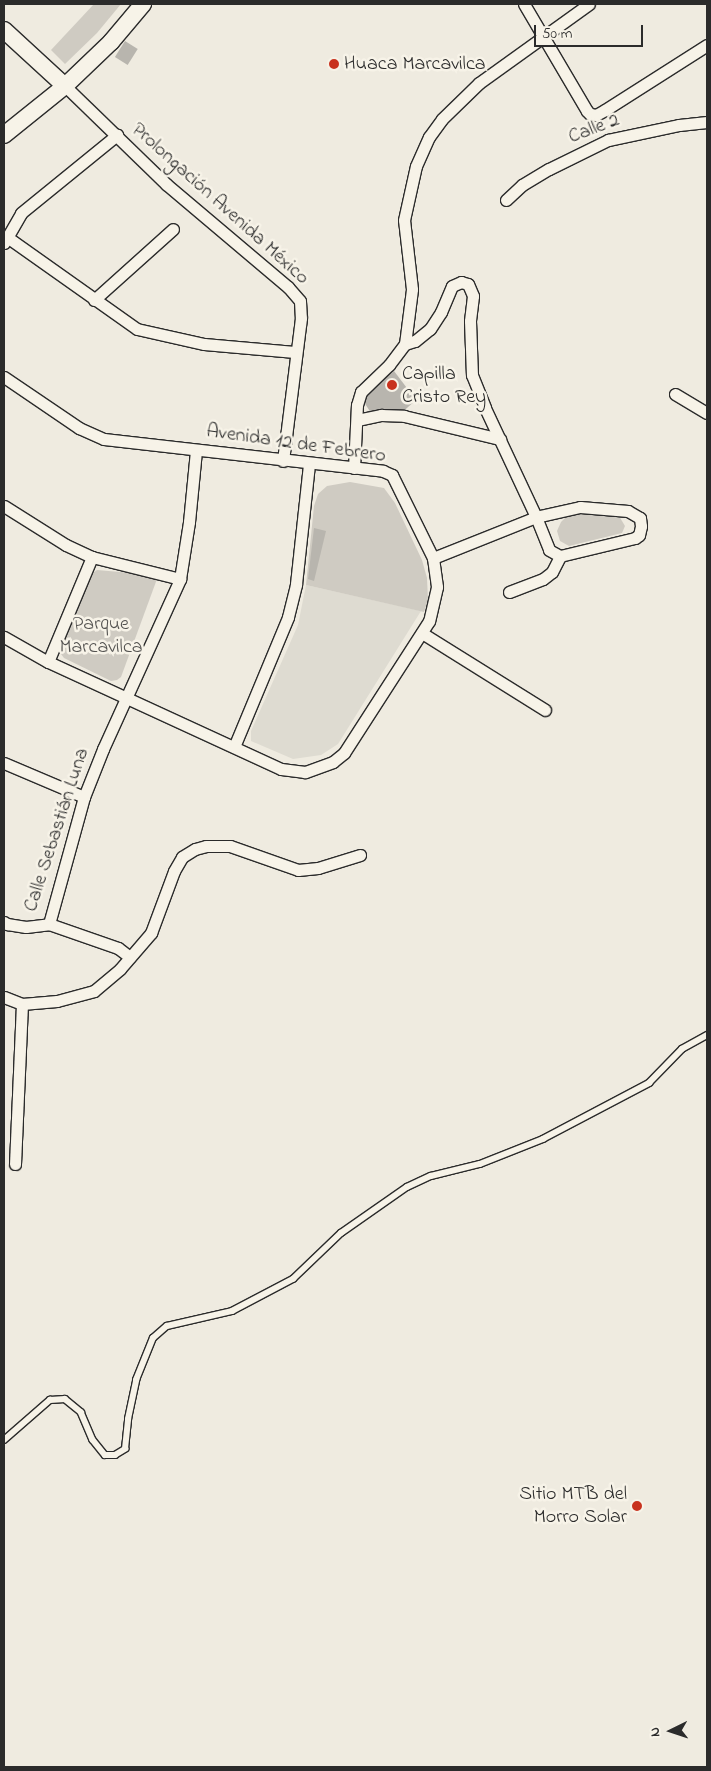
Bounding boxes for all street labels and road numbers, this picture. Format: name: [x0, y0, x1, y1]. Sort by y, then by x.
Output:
street label: Calle 2: [565, 108, 623, 150]
street label: Prolongación Avenida México: [126, 118, 314, 290]
street label: Avenida 12 de Febrero: [205, 420, 387, 468]
street label: Calle Sebastián Luna: [19, 745, 95, 915]

